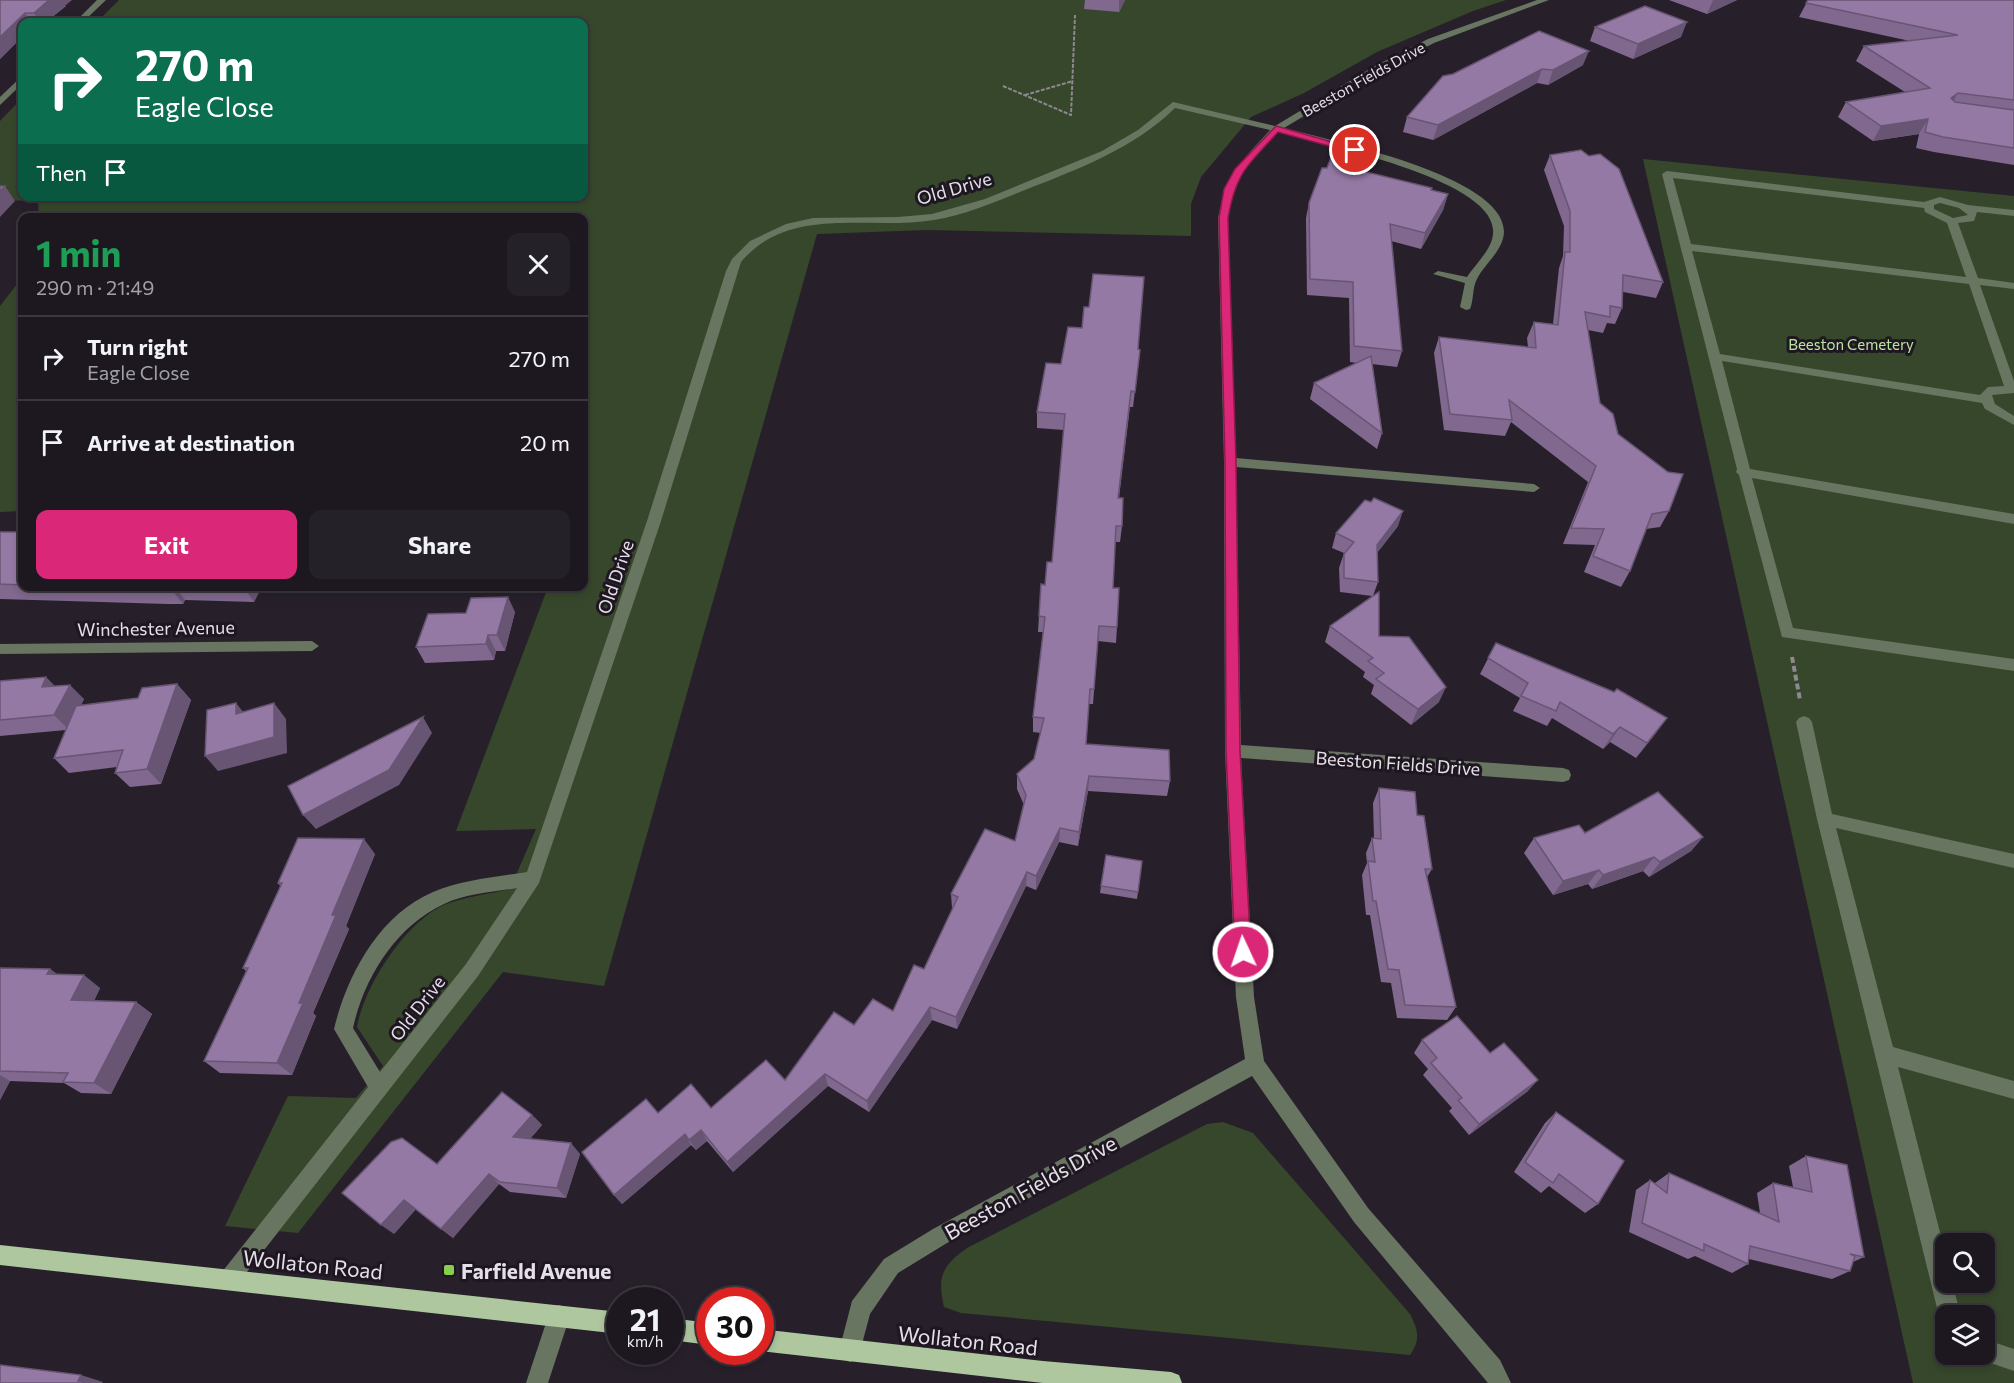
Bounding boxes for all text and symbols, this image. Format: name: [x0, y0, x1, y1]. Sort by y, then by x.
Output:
text: 270 m: [135, 38, 254, 90]
street label: Beeston Fields Drive: [1298, 38, 1428, 120]
icon: right: [36, 42, 114, 120]
text: Eagle Close: [135, 90, 274, 123]
pin: [1329, 124, 1380, 175]
icon: arrive: [1338, 133, 1371, 166]
icon: arrive: [99, 156, 132, 189]
text: Then: [36, 159, 87, 186]
street label: Old Drive: [914, 167, 994, 209]
text: 1 min: [36, 230, 121, 274]
button: close: [507, 233, 570, 296]
text: 290 m · 21:49: [36, 275, 154, 299]
text: Turn right: [87, 333, 188, 360]
park label: Beeston Cemetery: [1788, 335, 1914, 353]
icon: right: [36, 342, 69, 375]
text: 270 m: [509, 345, 570, 372]
text: Eagle Close: [87, 360, 190, 384]
icon: arrive: [36, 426, 69, 459]
text: Arrive at destination: [87, 429, 295, 456]
text: 20 m: [520, 429, 570, 456]
button: Exit: [36, 510, 297, 579]
button: Share: [309, 510, 570, 579]
street label: Old Drive: [592, 537, 638, 617]
street label: Winchester Avenue: [77, 616, 235, 640]
street label: Beeston Fields Drive: [1315, 746, 1481, 780]
position arrow: [1211, 920, 1275, 984]
street label: Old Drive: [385, 971, 449, 1045]
street label: Beeston Fields Drive: [940, 1129, 1120, 1245]
map controls: [1935, 1233, 1995, 1365]
button: search: [1935, 1233, 1995, 1293]
street label: Wollaton Road: [242, 1244, 384, 1284]
place label: Farfield Avenue: [461, 1258, 611, 1283]
marker: Farfield Avenue: [442, 1263, 456, 1277]
speed limit sign: 30: [696, 1287, 774, 1365]
text: 21: [630, 1300, 660, 1337]
button: layers: [1935, 1305, 1995, 1365]
street label: Wollaton Road: [897, 1320, 1039, 1360]
text: km/h: [627, 1332, 663, 1350]

